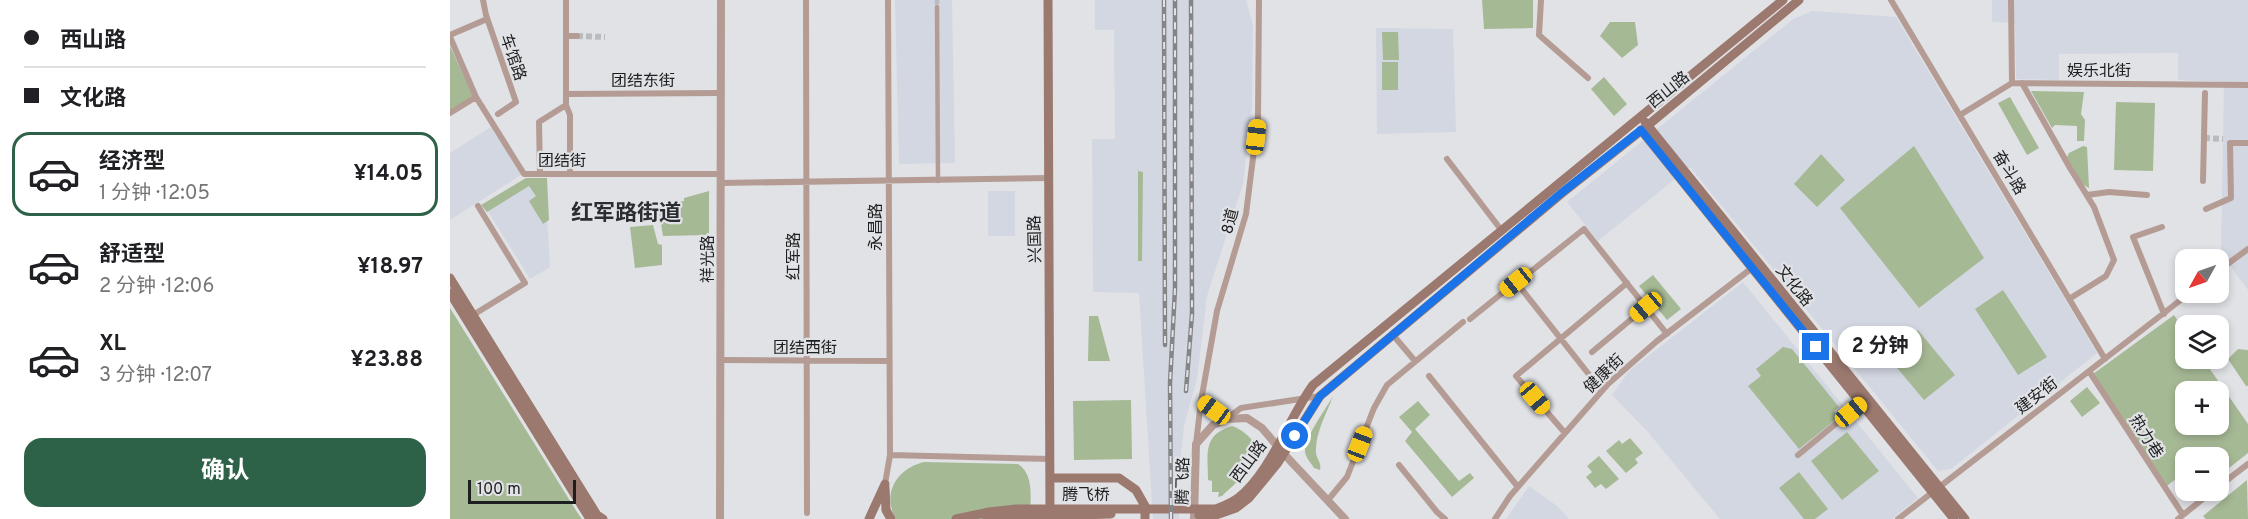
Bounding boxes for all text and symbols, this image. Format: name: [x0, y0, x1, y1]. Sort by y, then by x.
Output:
text: 西山路: [60, 28, 126, 55]
street label: 车馆路: [495, 32, 529, 84]
street label: 娱乐北街: [2067, 62, 2131, 82]
street label: 西山路: [1644, 68, 1694, 113]
street label: 团结东街: [611, 72, 675, 92]
text: 文化路: [60, 86, 126, 113]
car: [1245, 118, 1267, 156]
icon: car: [27, 147, 81, 201]
street label: 奋斗路: [1987, 147, 2029, 199]
text: 经济型: [99, 149, 165, 176]
street label: 团结街: [538, 152, 586, 172]
text: ¥14.05: [353, 161, 423, 188]
text: 1 分钟 · 12:05: [99, 181, 210, 207]
district label: 红军路街道: [571, 201, 681, 228]
street label: 永昌路: [867, 203, 887, 251]
street label: 8道: [1218, 206, 1244, 237]
street label: 兴国路: [1026, 215, 1046, 263]
street label: 红军路: [785, 232, 805, 280]
street label: 祥光路: [699, 235, 719, 283]
icon: car: [27, 240, 81, 294]
text: 舒适型: [99, 242, 165, 269]
north arrow: [2175, 249, 2229, 303]
map controls: [2175, 249, 2229, 501]
text: ¥18.97: [357, 254, 423, 281]
street label: 文化路: [1771, 261, 1816, 311]
car: [1496, 264, 1536, 300]
text: 2 分钟 · 12:06: [99, 274, 214, 300]
car: [1626, 289, 1666, 325]
button: layers: [2175, 315, 2229, 369]
callout: 2 分钟: [1837, 326, 1921, 368]
text: XL: [99, 331, 126, 358]
icon: car: [27, 333, 81, 387]
route end: [1802, 333, 1829, 360]
text: 2 分钟: [1851, 334, 1909, 360]
street label: 团结西街: [773, 339, 837, 359]
text: ¥23.88: [350, 347, 423, 374]
street label: 健康街: [1580, 351, 1629, 398]
text: 3 分钟 · 12:07: [99, 363, 212, 389]
street label: 建安街: [2012, 374, 2062, 419]
car: [1517, 378, 1553, 418]
button: +: [2175, 381, 2229, 435]
car: [1194, 392, 1234, 428]
car: [1831, 394, 1871, 430]
street label: 热力巷: [2124, 412, 2167, 463]
route start: [1281, 422, 1308, 449]
car: [1345, 424, 1375, 464]
street label: 西山路: [1227, 437, 1272, 487]
button: 确认: [24, 438, 426, 507]
button: −: [2175, 447, 2229, 501]
street label: 腾飞路: [1174, 457, 1194, 505]
scale bar: [468, 477, 576, 504]
text: 100 m: [477, 480, 521, 500]
street label: 腾飞桥: [1062, 486, 1110, 506]

